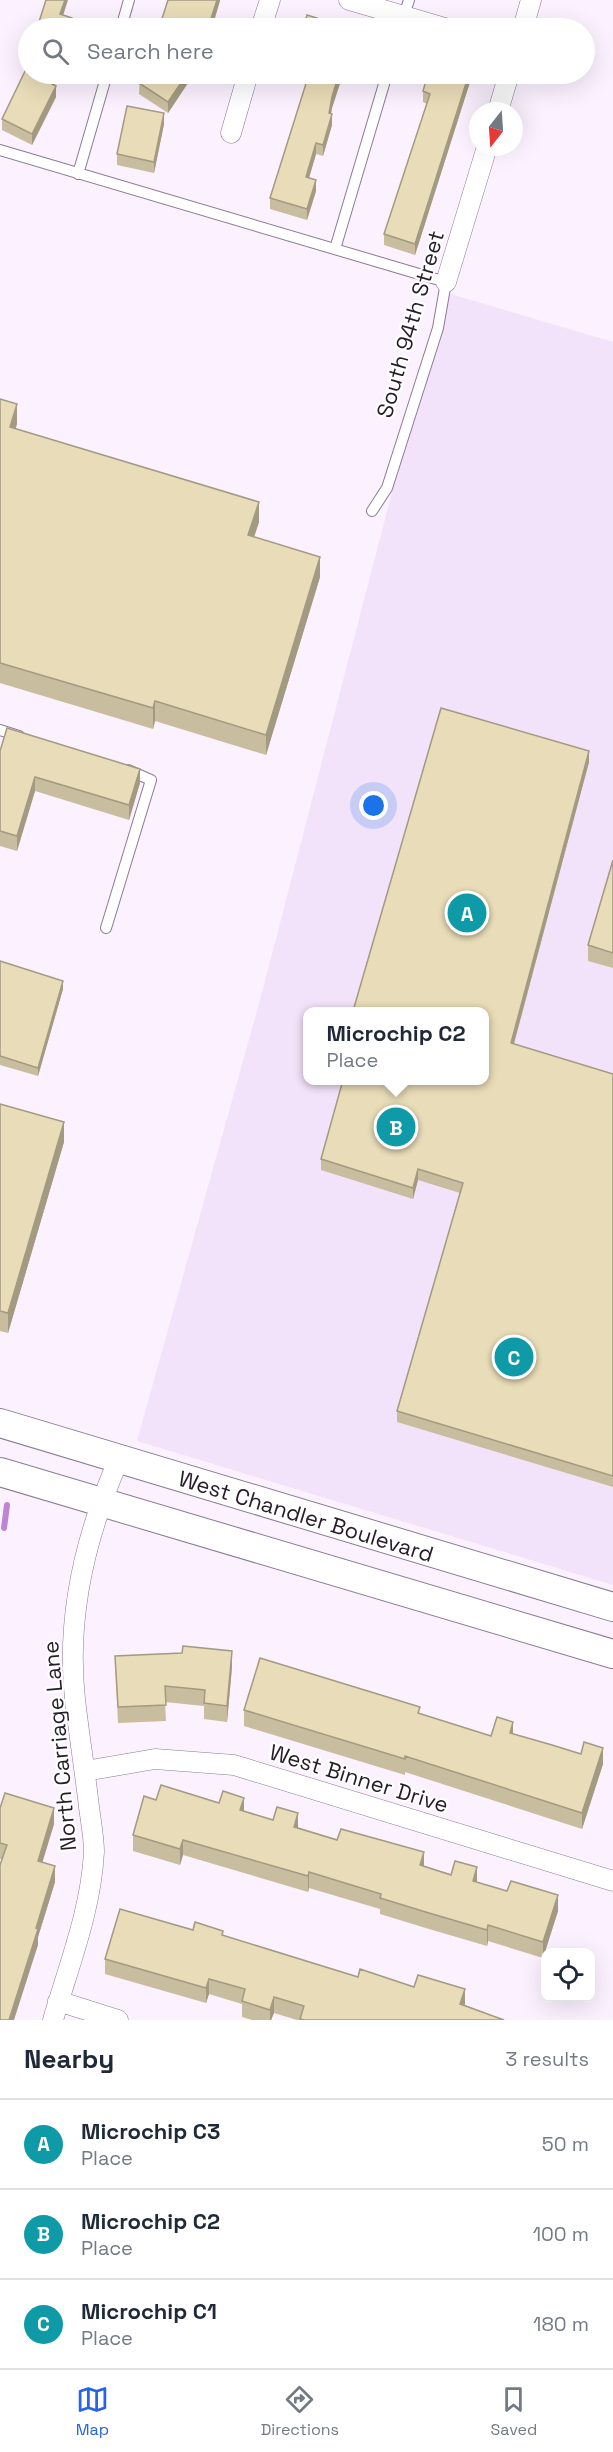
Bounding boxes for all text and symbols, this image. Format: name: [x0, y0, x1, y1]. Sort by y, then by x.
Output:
search box: [18, 18, 595, 84]
icon: search: [39, 35, 72, 68]
text: Search here: [87, 37, 214, 65]
north arrow: [469, 102, 523, 156]
street label: South 94th Street: [370, 227, 450, 421]
your location: [359, 791, 388, 820]
pin: A: [448, 890, 486, 936]
popup: [303, 1007, 489, 1085]
text: Microchip C2: [326, 1019, 466, 1047]
text: Place: [326, 1047, 378, 1073]
pin: B: [376, 1104, 416, 1150]
pin: C: [494, 1334, 534, 1380]
street label: West Chandler Boulevard: [175, 1464, 437, 1568]
street label: North Carriage Lane: [36, 1640, 82, 1852]
street label: West Binner Drive: [266, 1737, 452, 1819]
map controls: [541, 1948, 595, 2002]
button: locate: [541, 1948, 595, 2002]
text: Nearby: [24, 2042, 114, 2076]
text: 3 results: [505, 2046, 589, 2072]
text: Microchip C3: [81, 2117, 220, 2145]
text: A: [37, 2131, 50, 2157]
text: 50 m: [542, 2131, 589, 2157]
text: Place: [81, 2145, 133, 2171]
text: Microchip C2: [81, 2207, 220, 2235]
text: B: [37, 2221, 50, 2247]
text: 100 m: [533, 2221, 589, 2247]
text: Place: [81, 2235, 133, 2261]
text: Microchip C1: [81, 2297, 217, 2325]
text: C: [37, 2311, 50, 2337]
text: 180 m: [533, 2311, 589, 2337]
text: Place: [81, 2325, 133, 2351]
tab: Map: [76, 2383, 109, 2440]
tab: Directions: [261, 2383, 339, 2440]
tab: Saved: [491, 2383, 537, 2440]

